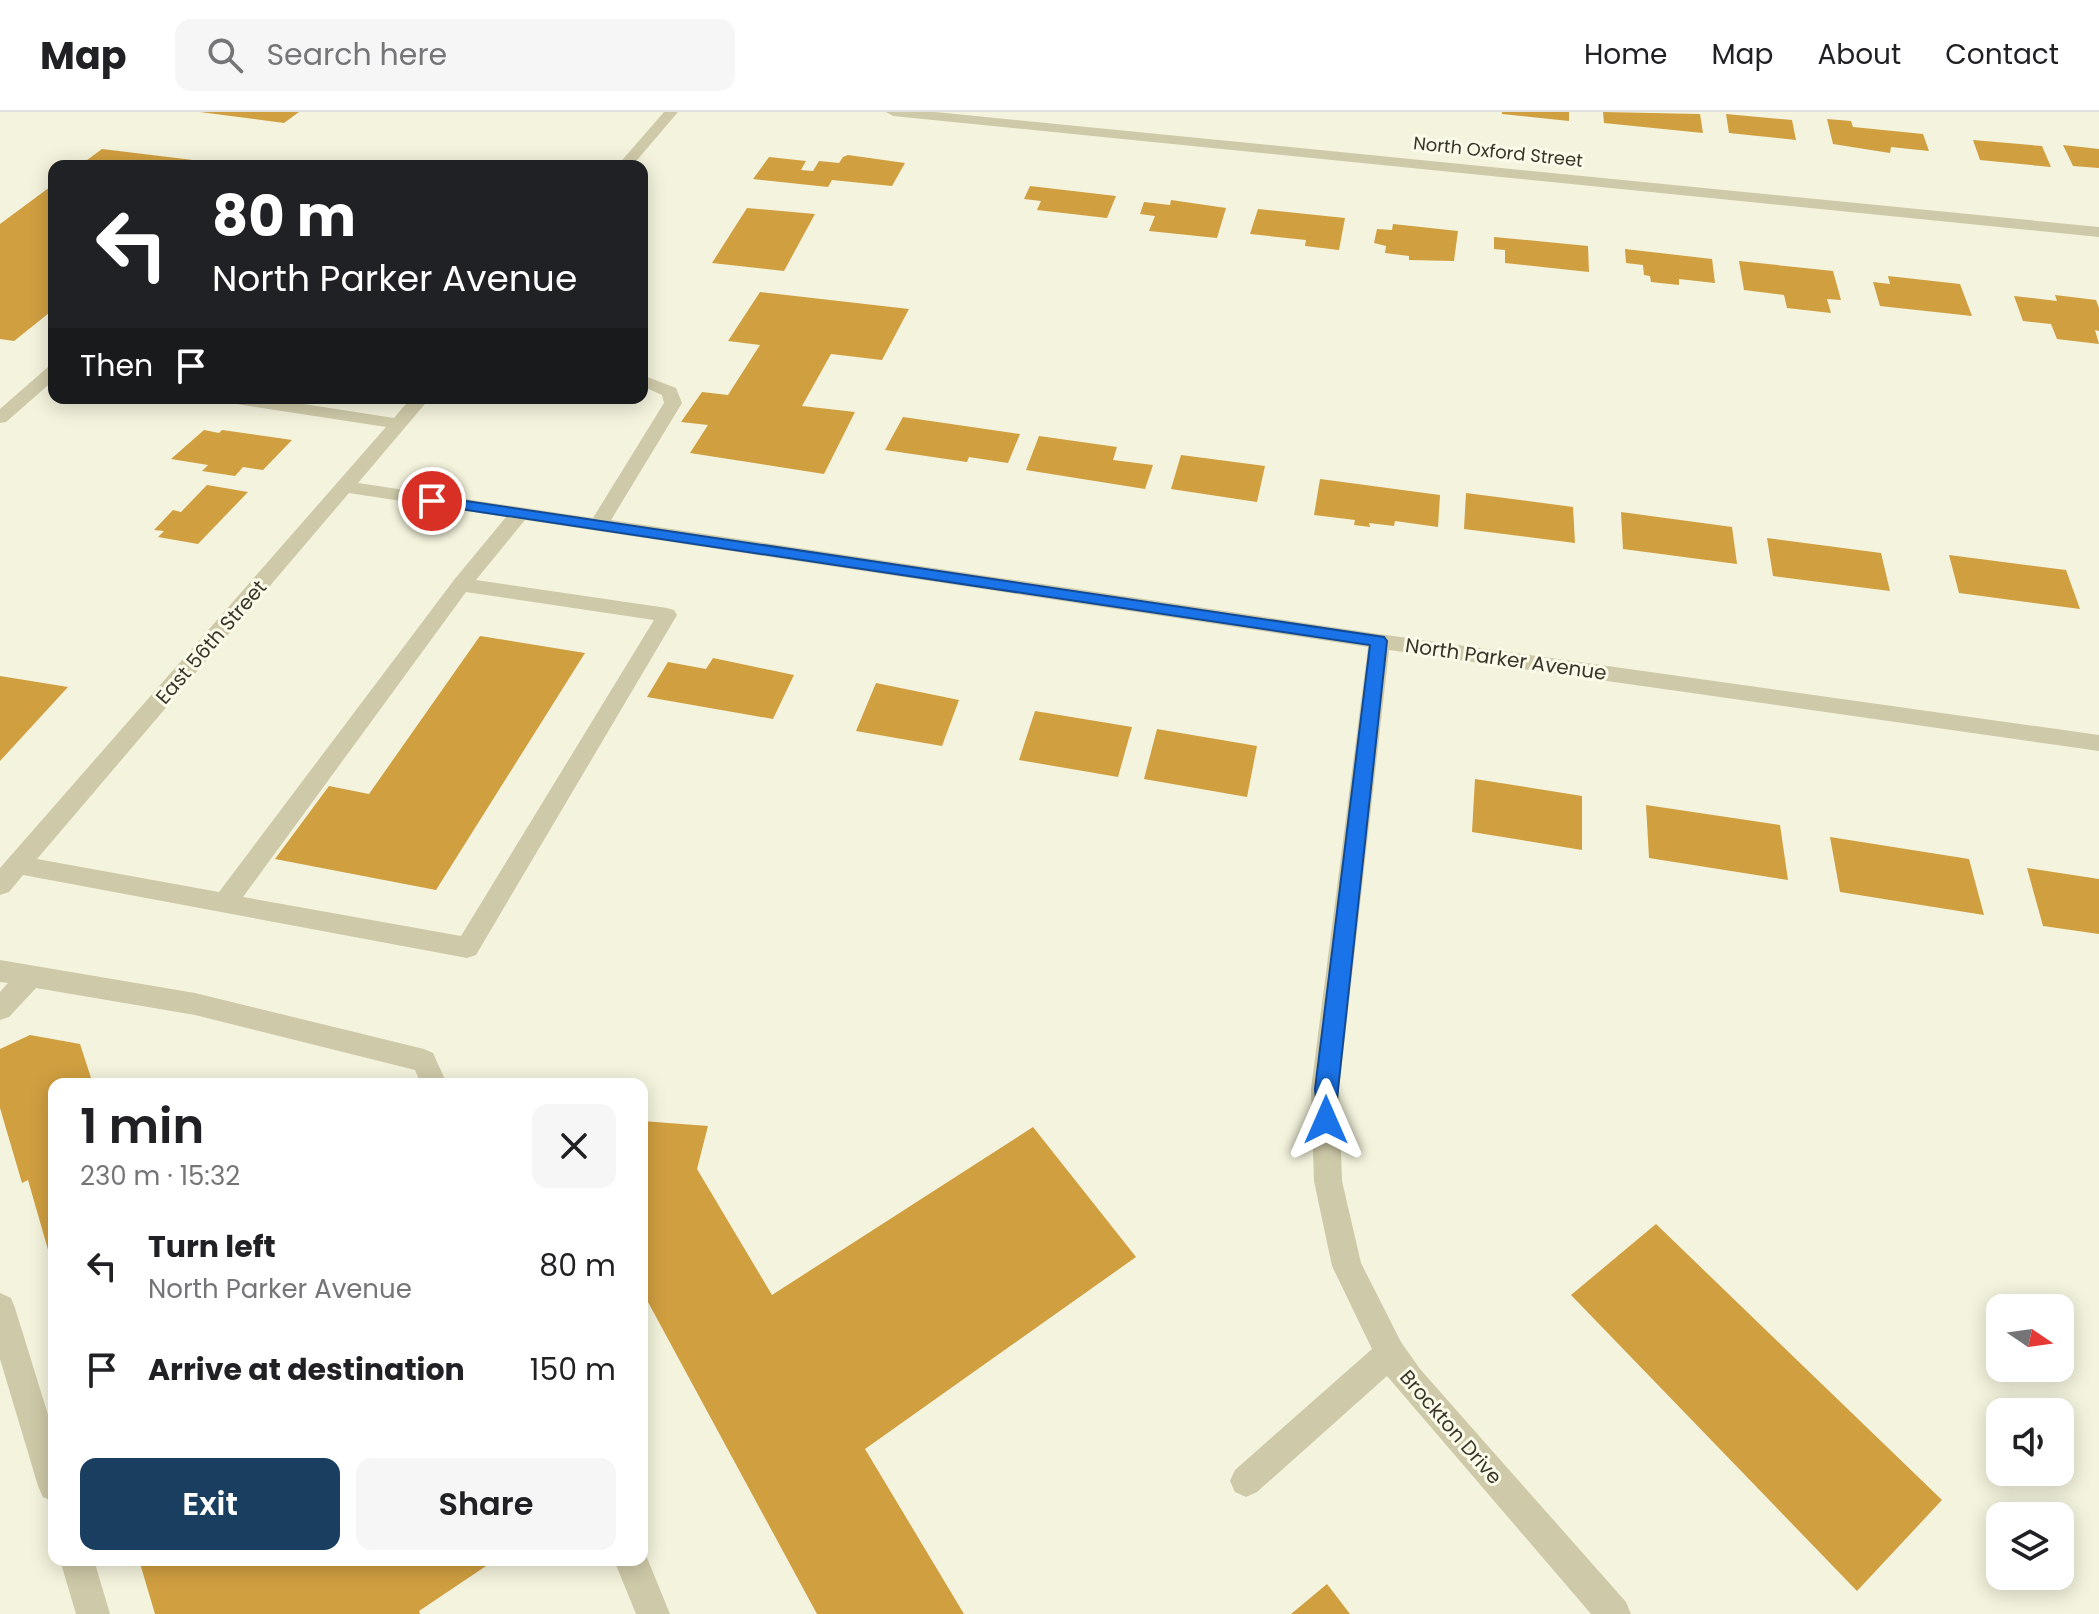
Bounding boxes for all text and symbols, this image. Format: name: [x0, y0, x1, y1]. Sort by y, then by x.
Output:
search box: [175, 19, 735, 91]
text: Map: [40, 29, 127, 82]
icon: search: [203, 33, 247, 77]
text: Search here: [267, 33, 447, 76]
text: Home: [1584, 35, 1667, 74]
text: Map: [1711, 35, 1773, 74]
text: About: [1817, 35, 1901, 74]
text: Contact: [1945, 35, 2059, 74]
street label: North Oxford Street: [1412, 130, 1584, 173]
text: 80 m: [212, 177, 356, 256]
icon: left: [80, 192, 184, 296]
text: North Parker Avenue: [212, 253, 577, 304]
text: Then: [80, 344, 153, 387]
icon: arrive: [169, 344, 213, 388]
pin: [398, 467, 466, 535]
icon: arrive: [410, 479, 454, 523]
street label: East 56th Street: [149, 574, 273, 710]
street label: North Parker Avenue: [1404, 631, 1608, 687]
position arrow: [1284, 1078, 1368, 1162]
text: 1 min: [80, 1093, 204, 1160]
button: close: [532, 1104, 616, 1188]
text: 230 m · 15:32: [80, 1158, 240, 1194]
text: Turn left: [148, 1225, 276, 1268]
icon: left: [80, 1244, 124, 1288]
text: 80 m: [539, 1244, 616, 1287]
text: North Parker Avenue: [148, 1271, 412, 1307]
north arrow: [1986, 1294, 2074, 1382]
map controls: [1986, 1294, 2074, 1590]
icon: arrive: [80, 1348, 124, 1392]
text: Arrive at destination: [148, 1348, 465, 1391]
text: 150 m: [530, 1348, 616, 1391]
street label: Brockton Drive: [1393, 1364, 1509, 1490]
button: sound: [1986, 1398, 2074, 1486]
button: Exit: [80, 1458, 340, 1550]
button: Share: [356, 1458, 616, 1550]
button: layers: [1986, 1502, 2074, 1590]

